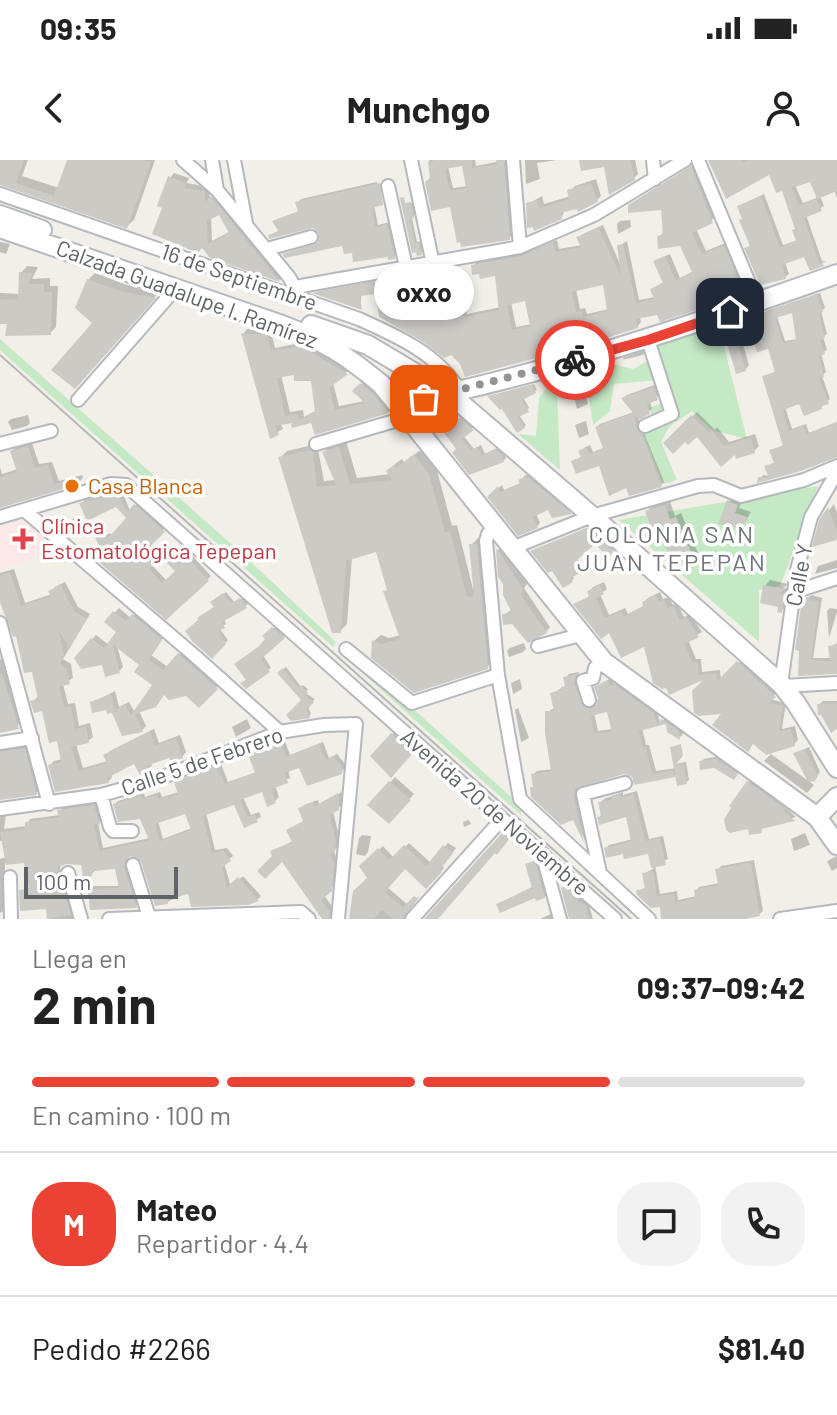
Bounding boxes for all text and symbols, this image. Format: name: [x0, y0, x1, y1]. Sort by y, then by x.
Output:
text: 09:35: [40, 10, 116, 46]
icon: back: [32, 86, 76, 130]
icon: person: [761, 86, 805, 130]
text: Munchgo: [346, 87, 491, 130]
street label: Calzada Guadalupe I. Ramírez: [53, 234, 322, 352]
street label: 16 de Septiembre: [158, 237, 321, 315]
callout: oxxo: [374, 263, 474, 319]
text: oxxo: [396, 276, 452, 307]
pin: [696, 278, 764, 346]
icon: home: [708, 290, 752, 334]
courier: [535, 320, 615, 400]
icon: bike: [553, 338, 597, 382]
pin: [390, 365, 458, 433]
icon: bag: [402, 377, 446, 421]
place label: Casa Blanca: [88, 472, 203, 498]
marker: Casa Blanca: [63, 477, 81, 495]
place label: Clínica Estomatológica Tepepan: [41, 512, 277, 563]
district label: COLONIA SAN JUAN TEPEPAN: [577, 519, 767, 576]
marker: Clínica Estomatológica Tepepan: [12, 528, 34, 550]
street label: Calle Y: [779, 541, 817, 608]
street label: Calle 5 de Febrero: [117, 720, 286, 800]
street label: Avenida 20 de Noviembre: [396, 723, 595, 900]
scale bar: [24, 863, 178, 899]
text: 100 m: [36, 868, 91, 894]
text: Llega en: [32, 942, 127, 973]
text: 09:37–09:42: [637, 969, 805, 1005]
text: 2 min: [32, 972, 157, 1034]
text: En camino · 100 m: [32, 1099, 231, 1130]
button: chat: [617, 1182, 701, 1266]
button: phone: [721, 1182, 805, 1266]
text: Mateo: [136, 1191, 217, 1227]
text: M: [63, 1206, 85, 1242]
text: Repartidor · 4.4: [136, 1227, 309, 1258]
text: Pedido #2266: [32, 1330, 211, 1366]
text: $81.40: [718, 1330, 805, 1366]

